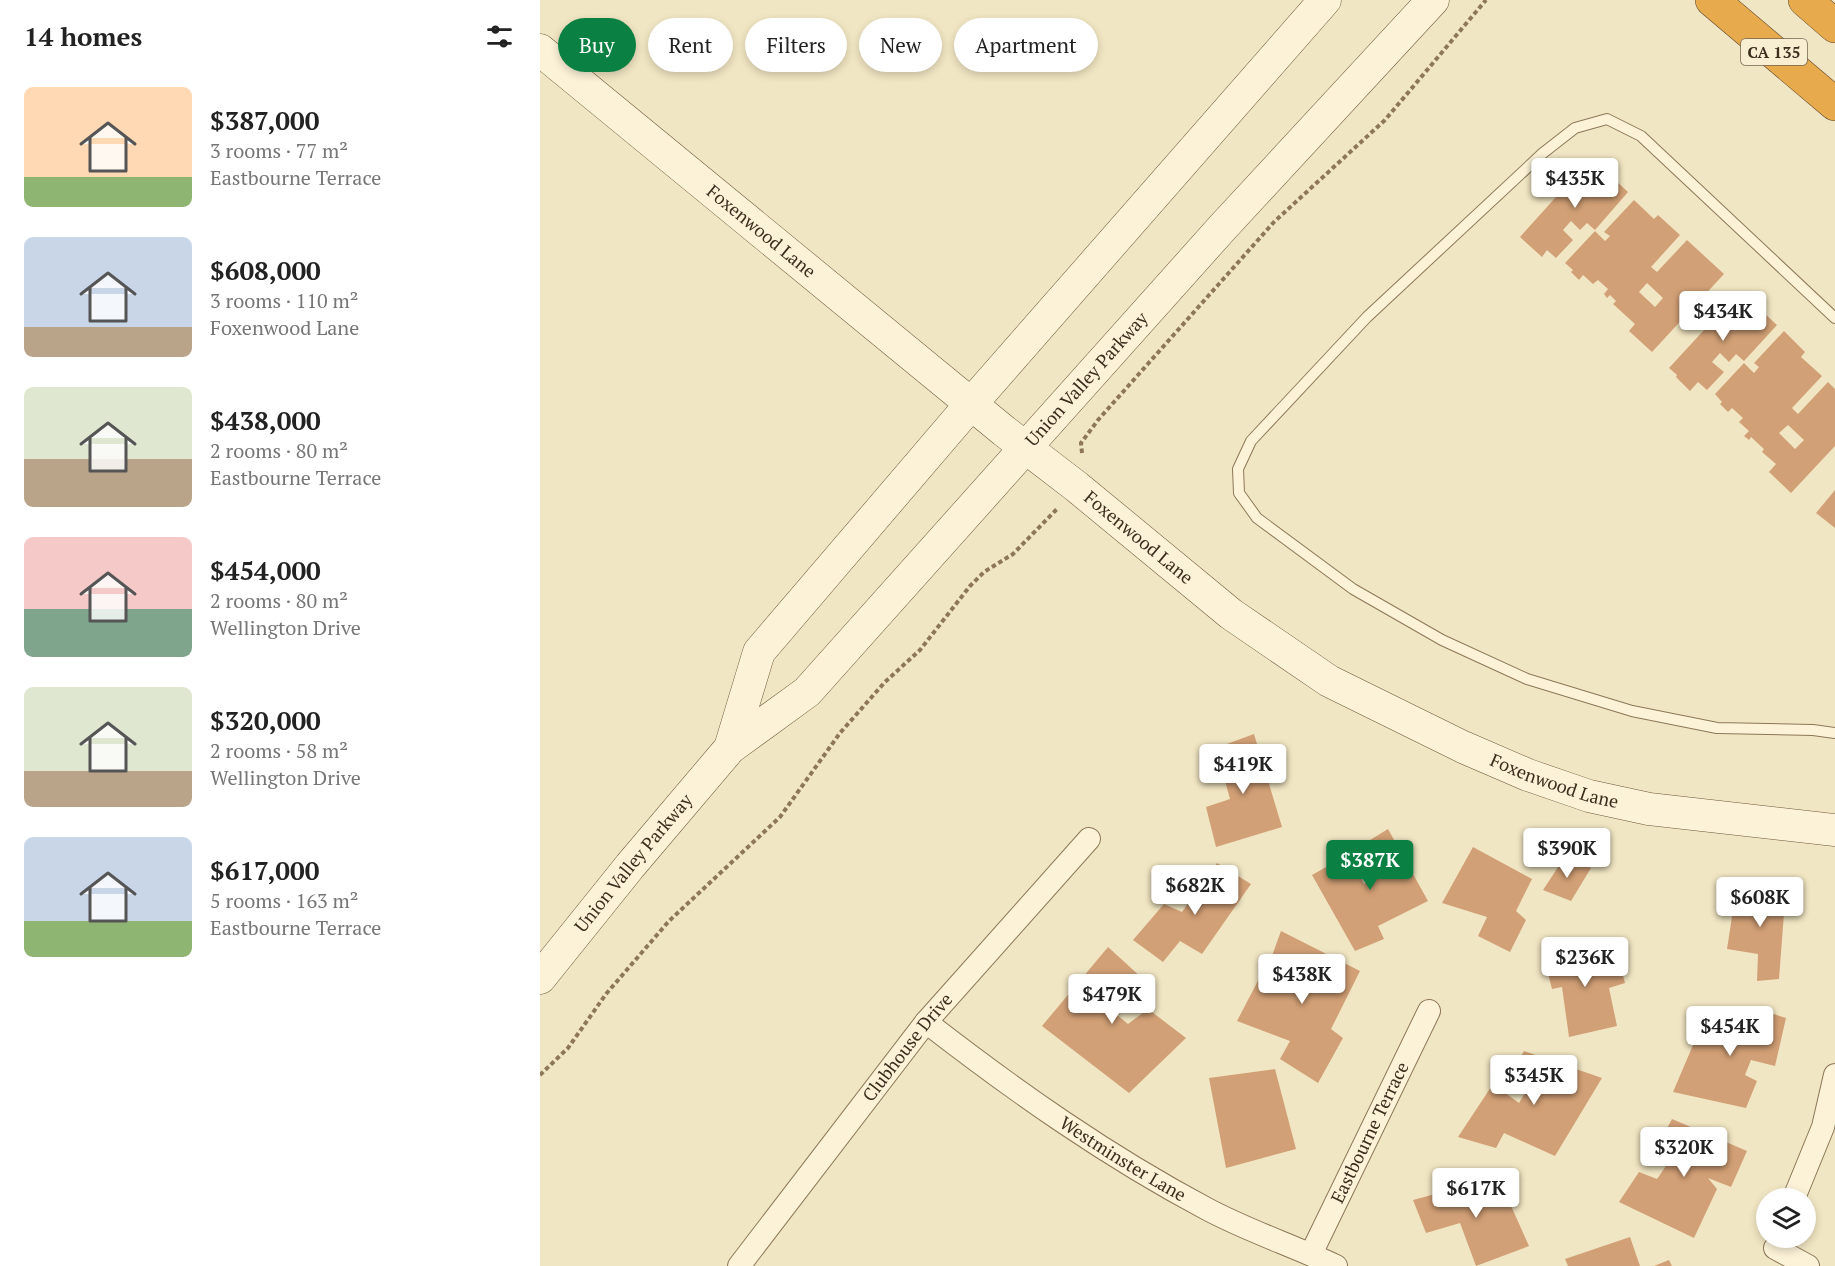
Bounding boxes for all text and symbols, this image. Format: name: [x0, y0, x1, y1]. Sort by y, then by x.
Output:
chip: Buy: [558, 18, 636, 72]
chip: Rent: [648, 18, 733, 72]
chip: Filters: [745, 18, 847, 72]
chip: New: [859, 18, 942, 72]
chip: Apartment: [954, 18, 1098, 72]
text: 14 homes: [24, 19, 142, 53]
icon: filters: [483, 20, 516, 53]
road number: CA 135: [1741, 39, 1807, 65]
text: $387,000: [210, 103, 319, 137]
icon: home: [72, 111, 144, 183]
text: 3 rooms · 77 m²: [210, 137, 348, 164]
pin: $435K: [1533, 158, 1617, 209]
text: Eastbourne Terrace: [210, 164, 381, 191]
text: $435K: [1545, 164, 1605, 191]
street label: Foxenwood Lane: [702, 179, 821, 283]
text: $608,000: [210, 253, 321, 287]
icon: home: [72, 261, 144, 333]
text: 3 rooms · 110 m²: [210, 287, 358, 314]
pin: $434K: [1681, 291, 1765, 342]
text: $434K: [1693, 297, 1753, 324]
street label: Union Valley Parkway: [1019, 306, 1153, 451]
text: Foxenwood Lane: [210, 314, 359, 341]
text: $438,000: [210, 403, 321, 437]
icon: home: [72, 411, 144, 483]
text: 2 rooms · 80 m²: [210, 437, 348, 464]
text: Eastbourne Terrace: [210, 464, 381, 491]
street label: Foxenwood Lane: [1080, 485, 1199, 589]
text: $454,000: [210, 553, 321, 587]
icon: home: [72, 561, 144, 633]
text: 2 rooms · 80 m²: [210, 587, 348, 614]
text: Wellington Drive: [210, 614, 361, 641]
text: $320,000: [210, 703, 321, 737]
icon: home: [72, 711, 144, 783]
text: 2 rooms · 58 m²: [210, 737, 348, 764]
pin: $419K: [1201, 744, 1285, 795]
street label: Foxenwood Lane: [1487, 747, 1621, 813]
text: $419K: [1213, 750, 1273, 777]
text: Wellington Drive: [210, 764, 361, 791]
street label: Union Valley Parkway: [568, 788, 698, 937]
pin: $390K: [1525, 828, 1609, 879]
text: $390K: [1537, 834, 1597, 861]
pin: $387K: [1328, 840, 1412, 891]
text: $387K: [1340, 846, 1400, 873]
text: $617,000: [210, 853, 319, 887]
icon: home: [72, 861, 144, 933]
pin: $682K: [1153, 865, 1237, 916]
text: $682K: [1165, 871, 1225, 898]
pin: $608K: [1718, 877, 1802, 928]
text: $608K: [1730, 883, 1790, 910]
text: 5 rooms · 163 m²: [210, 887, 358, 914]
text: Eastbourne Terrace: [210, 914, 381, 941]
pin: $236K: [1543, 937, 1627, 988]
text: $236K: [1555, 943, 1615, 970]
pin: $438K: [1260, 954, 1344, 1005]
text: $438K: [1272, 960, 1332, 987]
pin: $479K: [1070, 974, 1154, 1025]
text: $479K: [1082, 980, 1142, 1007]
street label: Clubhouse Drive: [856, 987, 957, 1106]
pin: $454K: [1688, 1006, 1772, 1057]
text: $454K: [1700, 1012, 1760, 1039]
pin: $345K: [1492, 1055, 1576, 1106]
street label: Eastbourne Terrace: [1325, 1057, 1414, 1207]
text: $345K: [1504, 1061, 1564, 1088]
street label: Westminster Lane: [1055, 1110, 1191, 1206]
pin: $320K: [1642, 1127, 1726, 1178]
text: $320K: [1654, 1133, 1714, 1160]
pin: $617K: [1434, 1168, 1518, 1219]
text: $617K: [1446, 1174, 1506, 1201]
map controls: [1756, 1188, 1816, 1248]
button: layers: [1756, 1188, 1816, 1248]

